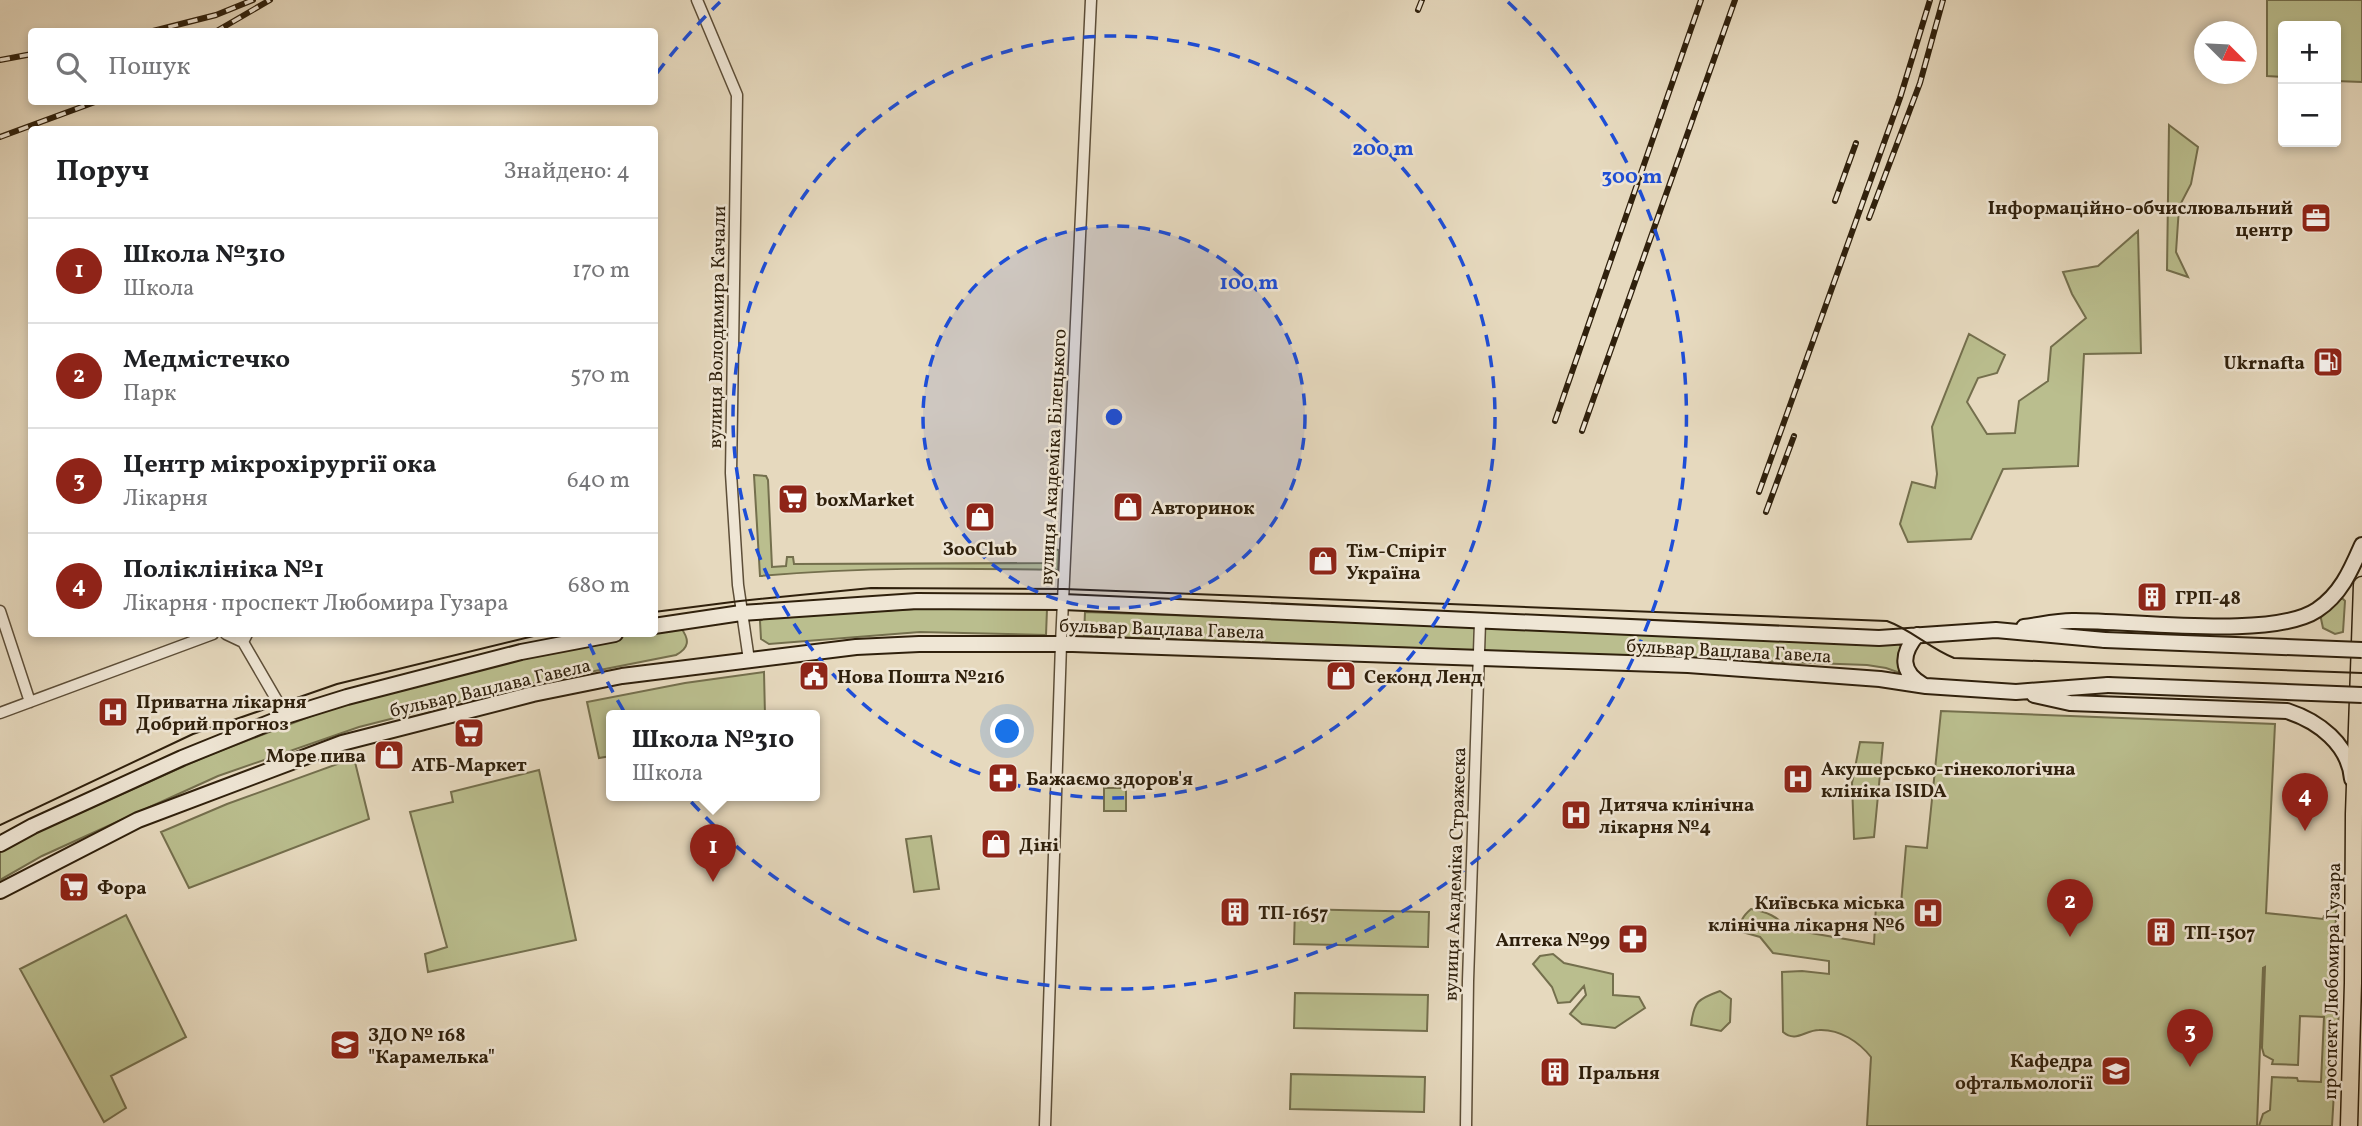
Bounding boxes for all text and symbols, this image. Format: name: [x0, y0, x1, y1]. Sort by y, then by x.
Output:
north arrow: [2194, 21, 2257, 84]
map controls: [2278, 21, 2341, 147]
button: +: [2278, 21, 2341, 84]
search box: [28, 28, 658, 105]
icon: search: [52, 48, 90, 86]
text: Пошук: [108, 49, 190, 85]
button: −: [2278, 84, 2341, 147]
text: 200 m: [1352, 135, 1414, 164]
text: Поруч: [56, 151, 149, 193]
text: Знайдено: 4: [503, 156, 630, 188]
text: 300 m: [1602, 163, 1662, 192]
place label: Інформаційно-обчислювальний центр: [1988, 196, 2293, 244]
office icon: Інформаційно-обчислювальний центр: [2299, 201, 2333, 235]
street label: вулиця Володимира Качали: [703, 205, 733, 449]
text: Школа №310: [123, 237, 285, 273]
text: 1: [74, 255, 84, 287]
text: 170 m: [572, 255, 630, 287]
text: 100 m: [1219, 269, 1279, 298]
text: Школа: [123, 273, 194, 305]
street label: вулиця Академіка Білецького: [1034, 328, 1074, 586]
text: Медмістечко: [123, 342, 290, 378]
fuel station icon: Ukrnafta: [2311, 345, 2345, 379]
place label: Ukrnafta: [2224, 351, 2305, 377]
text: 2: [73, 360, 85, 392]
text: 570 m: [570, 360, 630, 392]
text: Парк: [123, 378, 176, 410]
centre of rings: [1102, 405, 1126, 429]
text: Центр мікрохірургії ока: [123, 447, 437, 483]
text: 3: [73, 465, 85, 497]
text: 640 m: [567, 465, 630, 497]
supermarket icon: boxMarket: [776, 482, 810, 516]
text: Лікарня: [123, 483, 208, 515]
place label: boxMarket: [816, 488, 914, 514]
shop icon: Авторинок: [1111, 490, 1145, 524]
place label: Авторинок: [1151, 496, 1255, 522]
shop icon: ЗооClub: [963, 500, 997, 534]
place label: ЗооClub: [943, 537, 1017, 563]
place label: Тім-Спіріт Україна: [1346, 539, 1447, 587]
shop icon: Тім-Спіріт Україна: [1306, 544, 1340, 578]
text: Поліклініка №1: [123, 552, 324, 588]
text: 4: [72, 570, 86, 602]
text: 680 m: [568, 570, 630, 602]
building icon: ГРП-48: [2135, 580, 2169, 614]
place label: ГРП-48: [2175, 586, 2241, 612]
text: Лікарня · проспект Любомира Гузара: [123, 588, 509, 620]
street label: бульвар Вацлава Гавела: [1059, 613, 1265, 647]
street label: бульвар Вацлава Гавела: [1626, 634, 1832, 670]
street label: бульвар Вацлава Гавела: [387, 653, 594, 725]
public building icon: Нова Пошта №216: [797, 659, 831, 693]
shop icon: Секонд Ленд: [1324, 659, 1358, 693]
place label: Нова Пошта №216: [837, 665, 1005, 691]
place label: Секонд Ленд: [1364, 665, 1483, 691]
place label: Приватна лікарня Добрий прогноз: [136, 690, 307, 738]
hospital icon: Приватна лікарня Добрий прогноз: [96, 695, 130, 729]
popup: [606, 710, 820, 801]
your location: [990, 714, 1024, 748]
supermarket icon: АТБ-Маркет: [452, 716, 486, 750]
text: Школа №310: [632, 722, 794, 758]
shop icon: Море пива: [372, 738, 406, 772]
place label: Море пива: [266, 744, 366, 770]
street label: вулиця Академіка Стражеска: [1439, 747, 1473, 1002]
place label: АТБ-Маркет: [411, 753, 527, 779]
place label: Акушерсько-гінекологічна клініка ISIDA: [1821, 757, 2076, 805]
text: Школа: [632, 758, 703, 790]
pharmacy icon: Бажаємо здоров'я: [986, 761, 1020, 795]
hospital icon: Акушерсько-гінекологічна клініка ISIDA: [1781, 762, 1815, 796]
place label: Бажаємо здоров'я: [1026, 767, 1193, 793]
pin: 4: [2282, 773, 2328, 831]
place label: Дитяча клінічна лікарня №4: [1599, 793, 1754, 841]
hospital icon: Дитяча клінічна лікарня №4: [1559, 798, 1593, 832]
pin: 1: [690, 824, 736, 882]
shop icon: Діні: [979, 827, 1013, 861]
place label: Діні: [1019, 833, 1059, 859]
street label: проспект Любомира Гузара: [2318, 862, 2348, 1100]
supermarket icon: Фора: [57, 870, 91, 904]
place label: Фора: [97, 876, 147, 902]
pin: 2: [2047, 879, 2093, 937]
place label: Київська міська клінічна лікарня №6: [1708, 891, 1905, 939]
building icon: ТП-1657: [1218, 895, 1252, 929]
hospital icon: Київська міська клінічна лікарня №6: [1911, 896, 1945, 930]
place label: ТП-1657: [1258, 901, 1328, 927]
building icon: ТП-1507: [2144, 915, 2178, 949]
place label: ТП-1507: [2184, 921, 2255, 947]
pharmacy icon: Аптека №99: [1616, 922, 1650, 956]
place label: Аптека №99: [1495, 928, 1610, 954]
pin: 3: [2167, 1009, 2213, 1067]
place label: ЗДО № 168 "Карамелька": [368, 1023, 495, 1071]
school or university icon: ЗДО № 168 "Карамелька": [328, 1028, 362, 1062]
place label: Кафедра офтальмології: [1955, 1049, 2093, 1097]
school or university icon: Кафедра офтальмології: [2099, 1054, 2133, 1088]
building icon: Пральня: [1538, 1055, 1572, 1089]
place label: Пральня: [1578, 1061, 1660, 1087]

